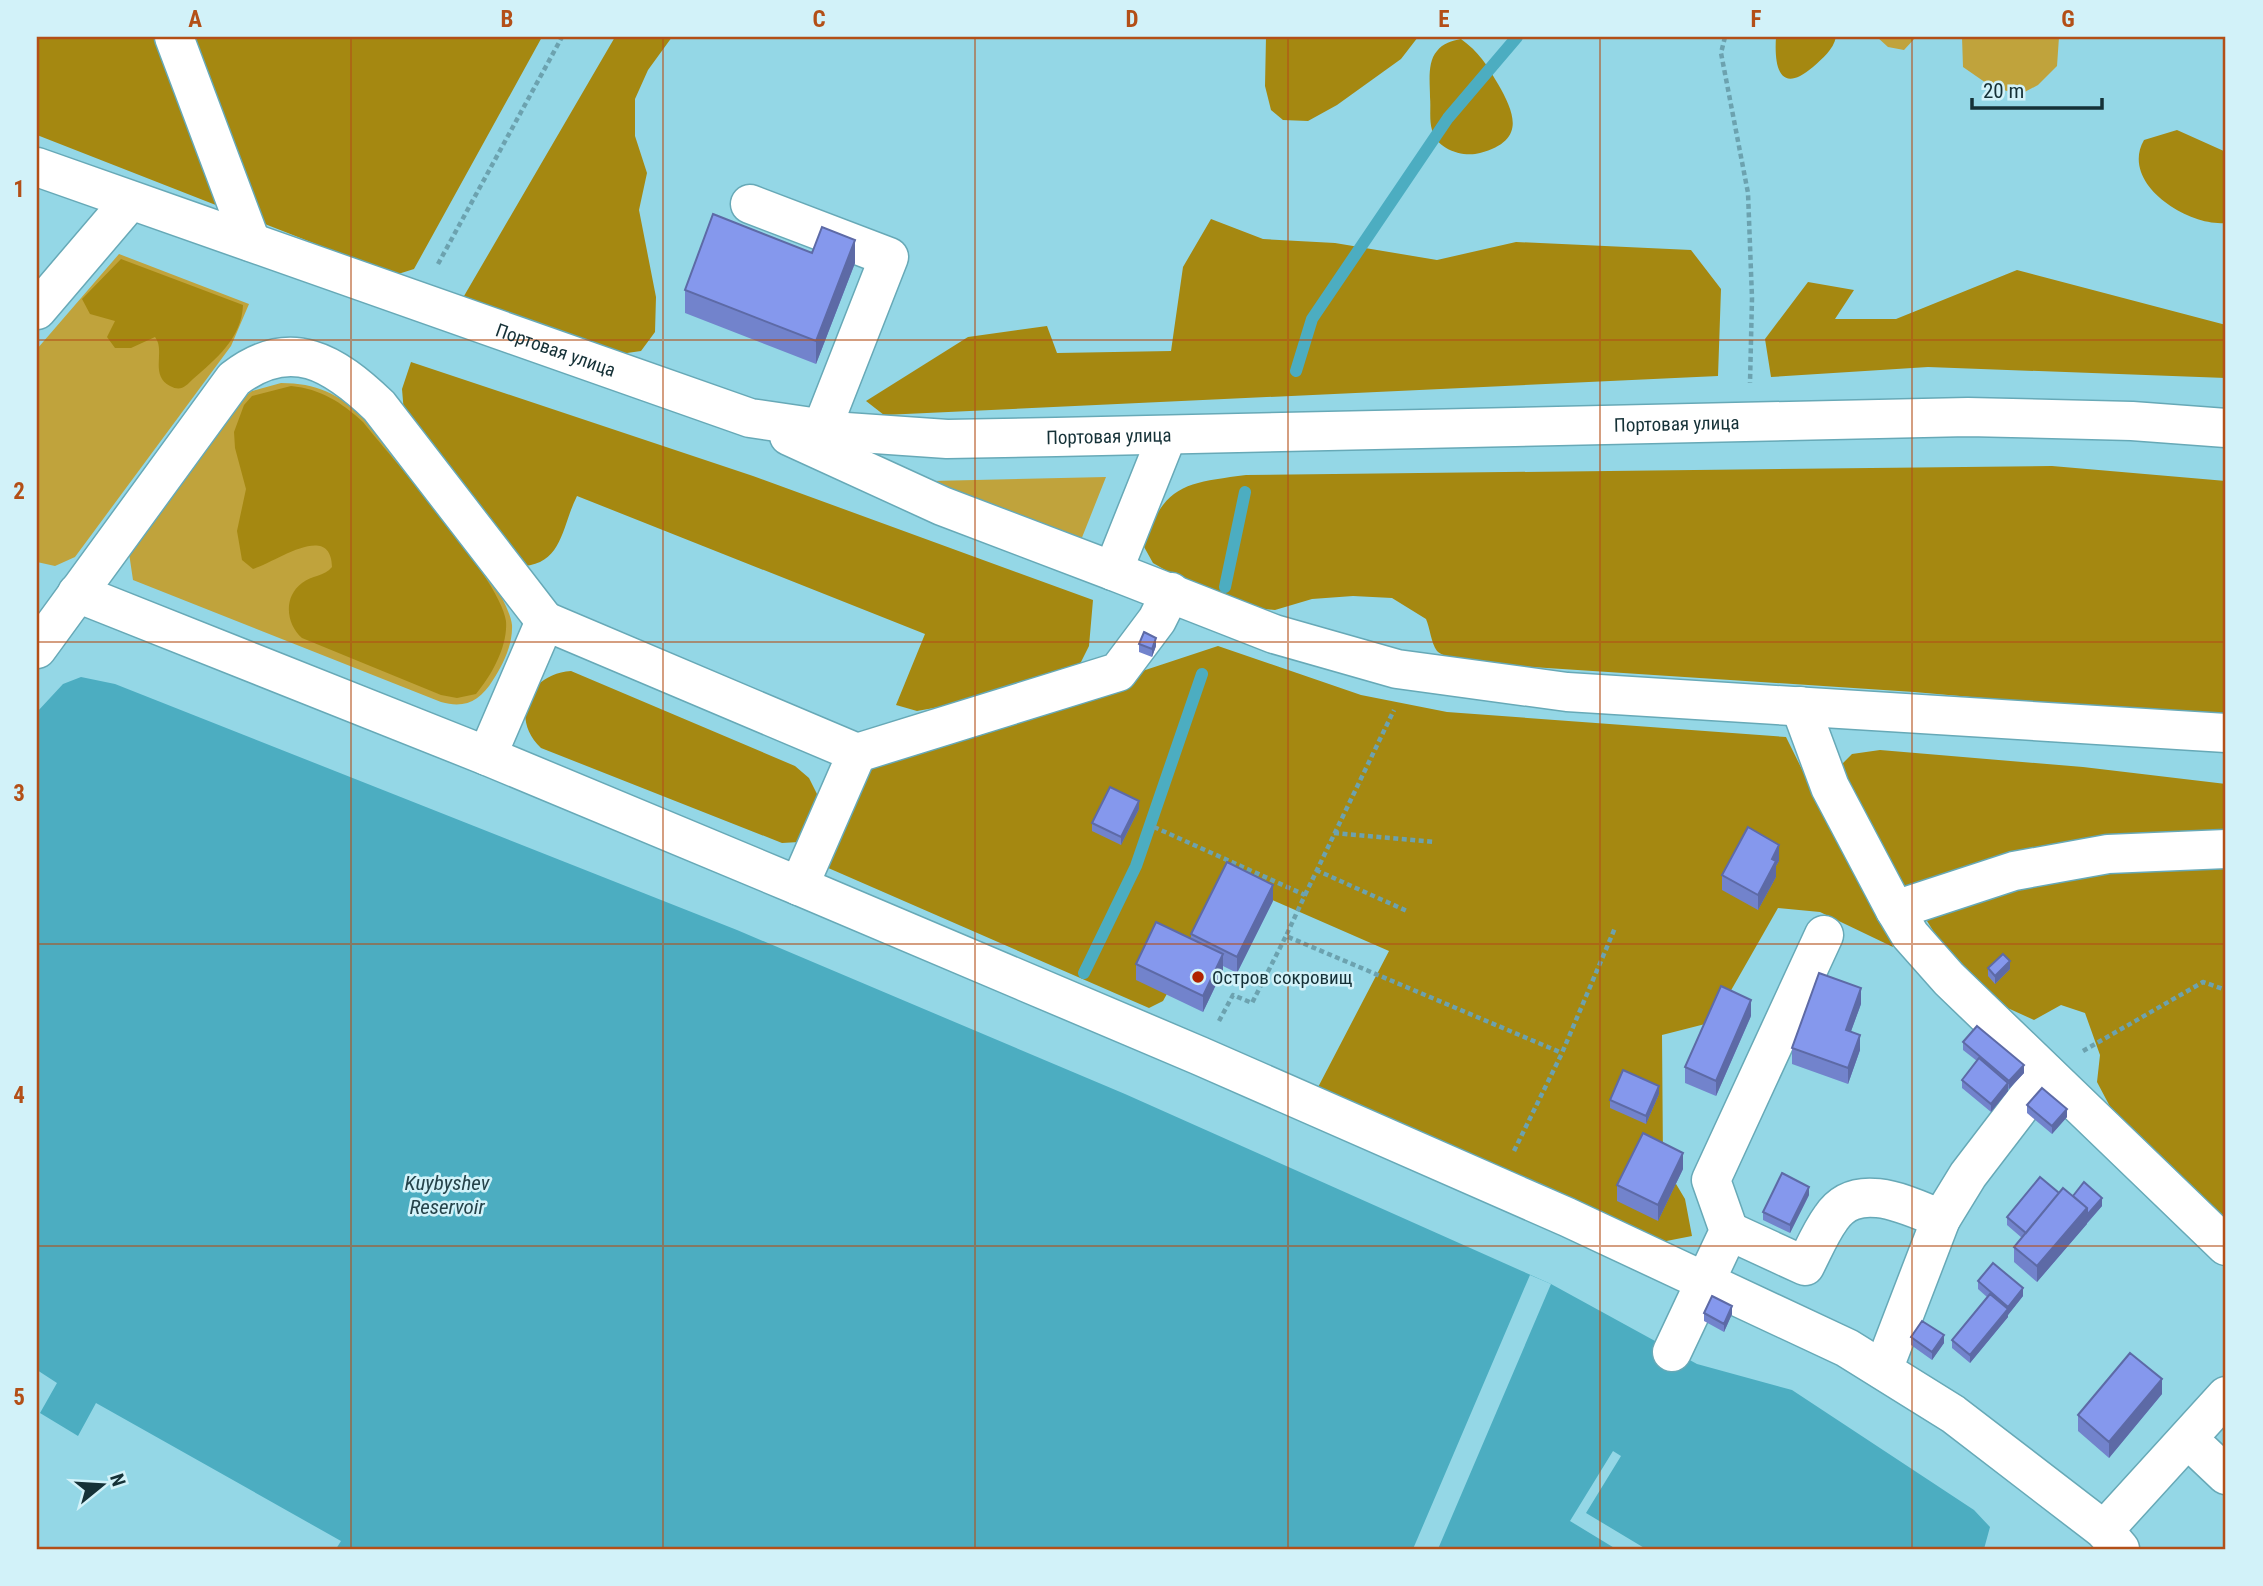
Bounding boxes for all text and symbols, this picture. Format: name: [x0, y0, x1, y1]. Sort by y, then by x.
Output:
text: A: [188, 6, 202, 33]
text: B: [501, 6, 513, 33]
text: C: [812, 6, 826, 33]
text: D: [1126, 6, 1139, 33]
text: E: [1438, 6, 1450, 33]
text: F: [1751, 6, 1762, 33]
text: G: [2061, 6, 2075, 33]
scale bar: [1972, 66, 2102, 110]
text: 20 m: [1983, 79, 2024, 103]
text: 1: [13, 176, 25, 203]
street label: Портовая улица: [493, 318, 619, 381]
street label: Портовая улица: [1614, 411, 1740, 436]
street label: Портовая улица: [1046, 423, 1172, 449]
text: 2: [13, 478, 25, 505]
text: 3: [13, 780, 25, 807]
place label: Остров сокровищ: [1212, 966, 1353, 989]
marker: Остров сокровищ: [1190, 969, 1206, 985]
text: 4: [13, 1082, 25, 1109]
water label: Kuybyshev Reservoir: [405, 1171, 491, 1219]
text: 5: [13, 1384, 25, 1411]
north arrow: [66, 1450, 136, 1520]
text: N: [105, 1471, 130, 1489]

